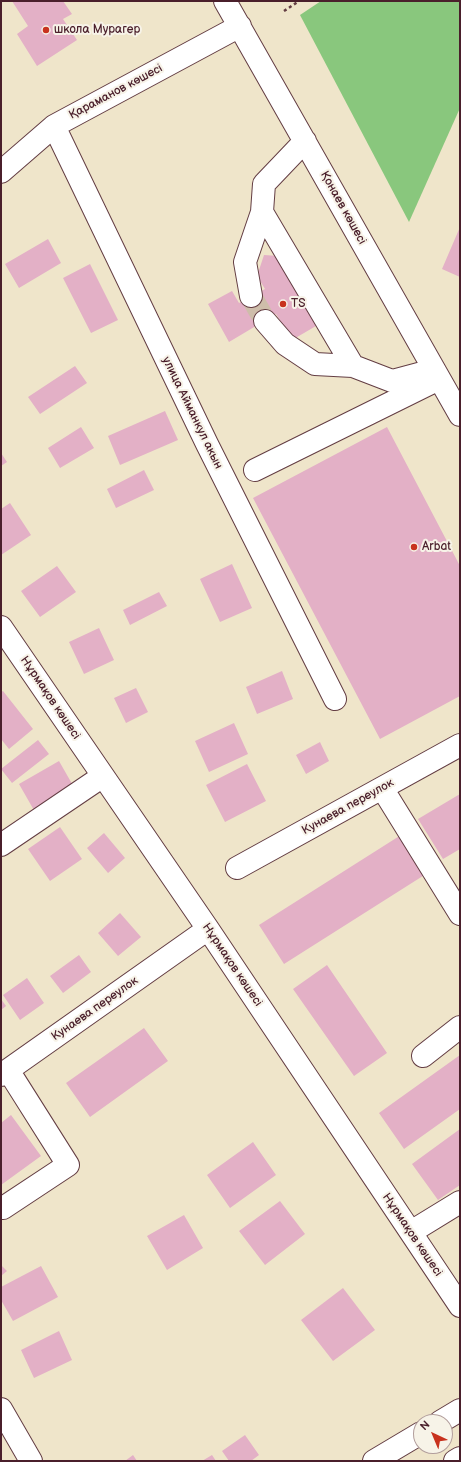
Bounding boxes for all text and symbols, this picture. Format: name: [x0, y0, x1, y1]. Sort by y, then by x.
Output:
place label: школа Мурагер: [54, 23, 140, 37]
marker: школа Мурагер: [41, 25, 51, 35]
street label: Қараманов көшесі: [67, 61, 165, 123]
street label: Қонаев көшесі: [317, 169, 369, 247]
place label: TS: [291, 297, 305, 311]
marker: TS: [278, 299, 288, 309]
street label: улица Айманкул акын: [159, 354, 225, 472]
place label: Arbat: [422, 540, 451, 554]
marker: Arbat: [409, 542, 419, 552]
street label: Нұрмақов көшесі: [17, 654, 83, 742]
street label: Кунаева переулок: [300, 776, 396, 838]
street label: Нұрмақов көшесі: [199, 921, 265, 1009]
street label: Кунаева переулок: [49, 974, 141, 1044]
street label: Нұрмақов көшесі: [379, 1191, 445, 1279]
north arrow: [413, 1414, 453, 1454]
text: N: [418, 1418, 432, 1433]

